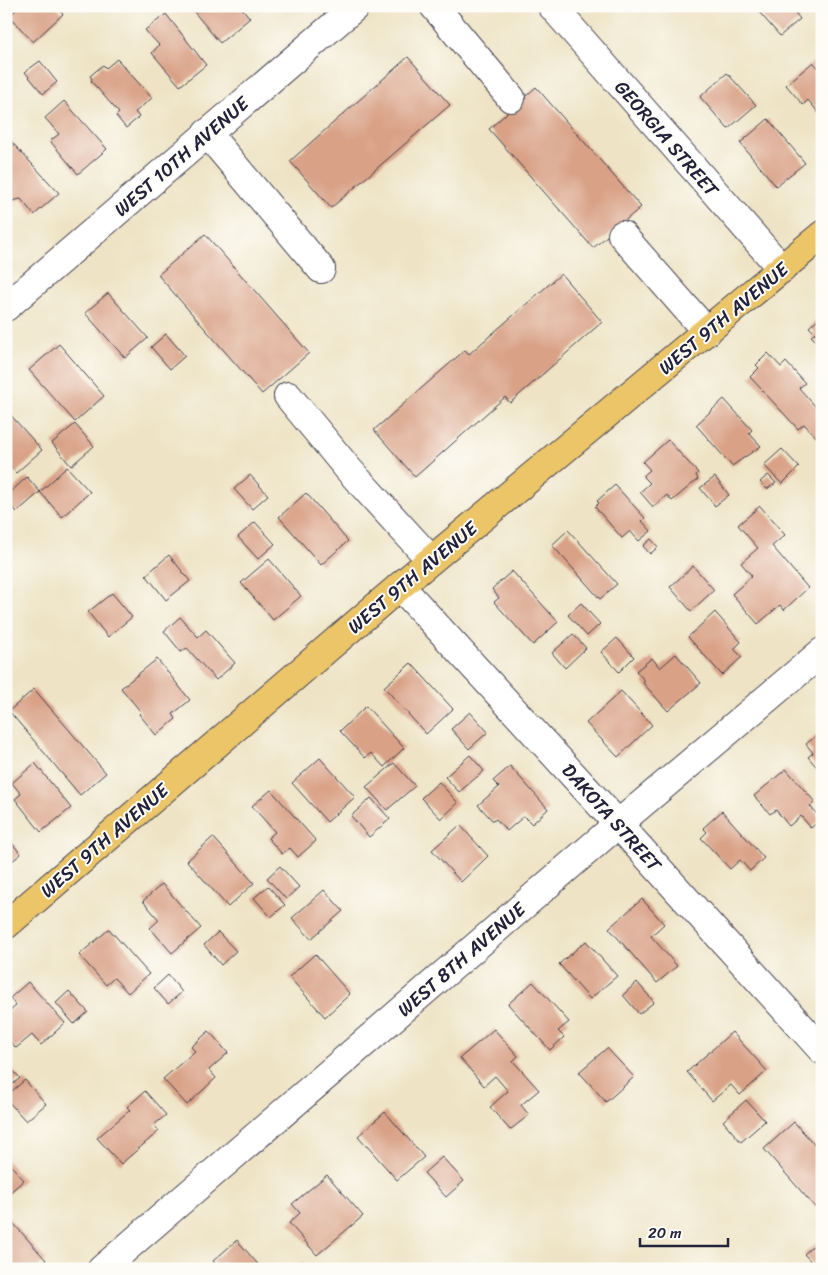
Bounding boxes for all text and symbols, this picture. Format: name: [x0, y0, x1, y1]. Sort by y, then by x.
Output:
street label: GEORGIA STREET: [606, 72, 728, 205]
street label: WEST 10TH AVENUE: [106, 87, 258, 225]
street label: WEST 9TH AVENUE: [651, 253, 797, 383]
street label: WEST 9TH AVENUE: [340, 512, 486, 642]
street label: DAKOTA STREET: [553, 755, 671, 880]
street label: WEST 9TH AVENUE: [32, 774, 177, 906]
street label: WEST 8TH AVENUE: [389, 893, 534, 1025]
scale bar: [640, 1215, 728, 1247]
text: 20 m: [648, 1220, 682, 1246]

